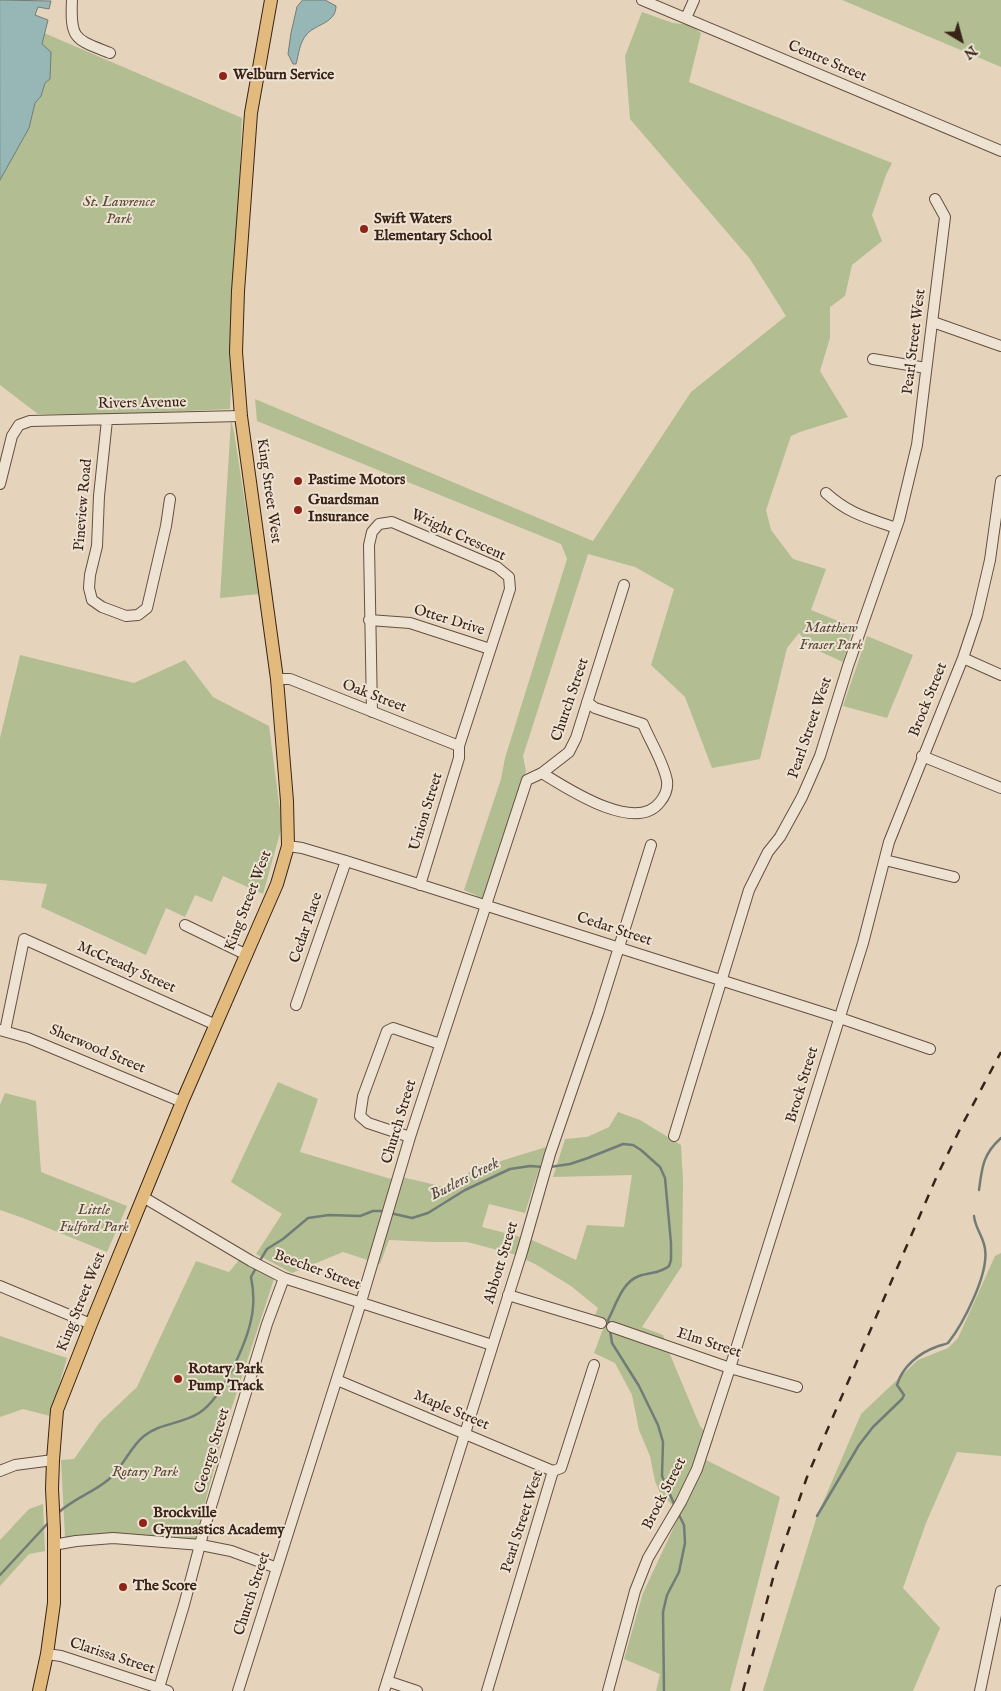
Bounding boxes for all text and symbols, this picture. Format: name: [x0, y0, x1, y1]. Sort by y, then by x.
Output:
north arrow: [936, 15, 986, 65]
street label: Centre Street: [785, 37, 869, 87]
text: N: [960, 41, 980, 63]
place label: Welburn Service: [233, 67, 334, 85]
marker: Welburn Service: [217, 70, 229, 82]
park label: St. Lawrence Park: [83, 194, 155, 229]
place label: Swift Waters Elementary School: [374, 211, 492, 246]
marker: Swift Waters Elementary School: [358, 223, 370, 235]
street label: Pearl Street West: [900, 288, 930, 396]
street label: Rivers Avenue: [98, 394, 186, 414]
street label: King Street West: [252, 437, 284, 545]
street label: Pineview Road: [71, 458, 97, 552]
place label: Pastime Motors: [308, 472, 405, 490]
marker: Pastime Motors: [292, 475, 304, 487]
place label: Guardsman Insurance: [308, 492, 379, 527]
marker: Guardsman Insurance: [292, 504, 304, 516]
street label: Wright Crescent: [408, 506, 508, 566]
street label: Otter Drive: [411, 602, 487, 640]
park label: Matthew Fraser Park: [799, 620, 863, 655]
street label: Church Street: [548, 656, 594, 744]
street label: Brock Street: [906, 660, 952, 740]
street label: Pearl Street West: [785, 675, 837, 781]
street label: Oak Street: [339, 677, 409, 717]
street label: Union Street: [407, 771, 447, 853]
street label: King Street West: [222, 848, 276, 954]
street label: Cedar Place: [287, 890, 327, 966]
street label: Cedar Street: [574, 909, 654, 951]
street label: McCready Street: [74, 938, 178, 998]
street label: Sherwood Street: [46, 1022, 148, 1078]
street label: Brock Street: [783, 1045, 823, 1125]
street label: Church Street: [379, 1078, 421, 1166]
water label: Butlers Creek: [427, 1154, 503, 1206]
park label: Little Fulford Park: [59, 1202, 129, 1237]
street label: Abbott Street: [481, 1220, 523, 1306]
street label: Beecher Street: [271, 1247, 363, 1295]
street label: King Street West: [54, 1250, 110, 1354]
street label: Elm Street: [675, 1325, 743, 1363]
place label: Rotary Park Pump Track: [188, 1361, 264, 1396]
marker: Rotary Park Pump Track: [172, 1373, 184, 1385]
street label: Maple Street: [411, 1387, 491, 1435]
street label: George Street: [192, 1406, 234, 1496]
street label: Brock Street: [639, 1455, 691, 1533]
park label: Rotary Park: [112, 1464, 178, 1482]
street label: Pearl Street West: [498, 1469, 548, 1575]
place label: Brockville Gymnastics Academy: [153, 1505, 285, 1540]
marker: Brockville Gymnastics Academy: [137, 1517, 149, 1529]
street label: Church Street: [231, 1550, 275, 1638]
place label: The Score: [133, 1578, 197, 1596]
marker: The Score: [117, 1581, 129, 1593]
street label: Clarissa Street: [67, 1635, 157, 1679]

